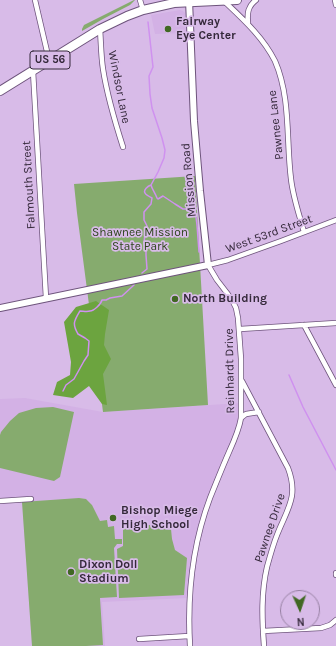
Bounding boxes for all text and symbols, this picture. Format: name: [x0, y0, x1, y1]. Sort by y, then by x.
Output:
place label: Fairway Eye Center: [176, 15, 236, 43]
marker: Fairway Eye Center: [163, 24, 173, 34]
street label: Windsor Lane: [105, 49, 133, 125]
road number: US 56: [30, 51, 70, 69]
street label: Pawnee Lane: [265, 89, 287, 161]
street label: Falmouth Street: [19, 140, 39, 230]
street label: Mission Road: [179, 142, 199, 218]
street label: West 53rd Street: [224, 212, 314, 256]
park label: Shawnee Mission State Park: [92, 226, 188, 254]
place label: North Building: [183, 292, 267, 306]
marker: North Building: [170, 294, 180, 304]
street label: Reinhardt Drive: [222, 328, 238, 414]
street label: Pawnee Drive: [251, 491, 289, 565]
place label: Bishop Miege High School: [121, 504, 198, 532]
marker: Bishop Miege High School: [108, 513, 118, 523]
place label: Dixon Doll Stadium: [79, 558, 137, 586]
marker: Dixon Doll Stadium: [66, 567, 76, 577]
north arrow: [280, 590, 320, 630]
text: N: [296, 615, 305, 628]

